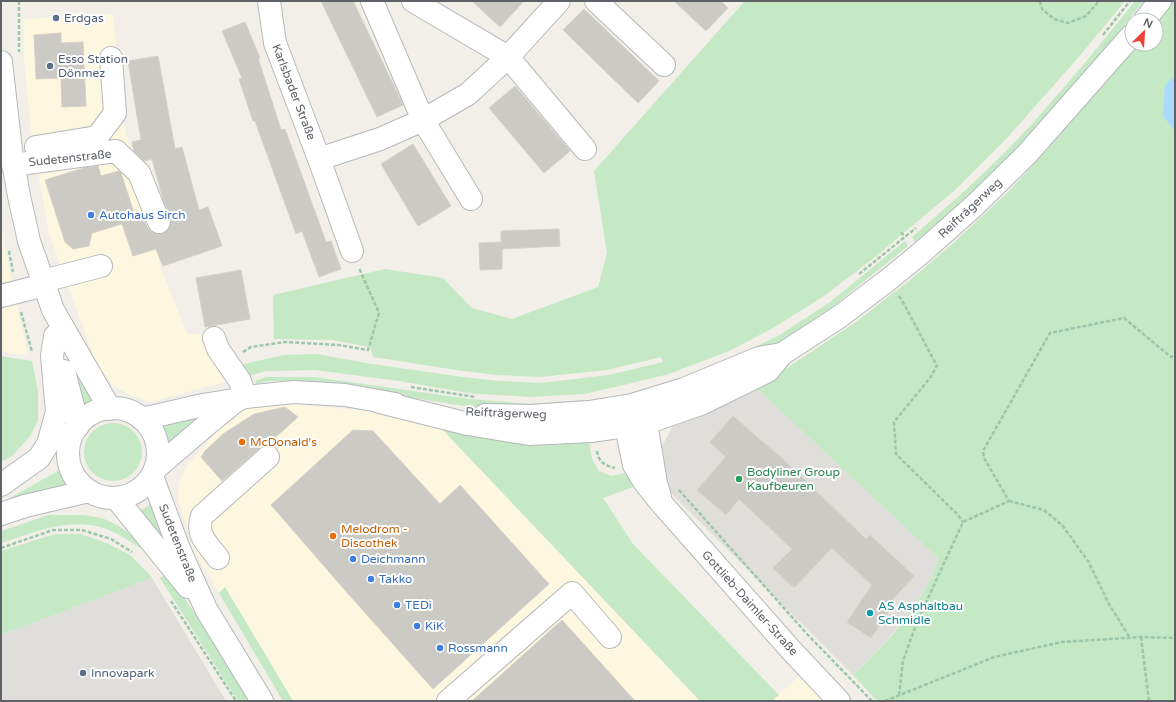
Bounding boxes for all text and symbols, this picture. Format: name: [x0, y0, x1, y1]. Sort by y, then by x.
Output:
place label: Erdgas: [64, 11, 104, 25]
north arrow: [1124, 12, 1164, 52]
marker: Erdgas: [51, 13, 61, 23]
text: N: [1141, 16, 1155, 31]
street label: Karlsbader Straße: [269, 42, 319, 142]
place label: Esso Station Dönmez: [58, 52, 128, 80]
marker: Esso Station Dönmez: [45, 61, 55, 71]
street label: Sudetenstraße: [28, 147, 112, 169]
street label: Reifträgerweg: [935, 175, 1005, 241]
place label: Autohaus Sirch: [99, 208, 185, 222]
marker: Autohaus Sirch: [86, 210, 96, 220]
street label: Reifträgerweg: [465, 405, 547, 421]
place label: McDonald's: [250, 435, 317, 449]
marker: McDonald's: [237, 437, 247, 447]
place label: Bodyliner Group Kaufbeuren: [747, 465, 840, 493]
marker: Bodyliner Group Kaufbeuren: [734, 474, 744, 484]
street label: Sudetenstraße: [156, 502, 200, 584]
place label: Melodrom - Discothek: [341, 522, 408, 550]
marker: Melodrom - Discothek: [328, 531, 338, 541]
street label: Gottlieb-Daimler-Straße: [699, 548, 801, 659]
place label: Deichmann: [361, 552, 426, 566]
marker: Deichmann: [348, 554, 358, 564]
place label: Takko: [379, 572, 412, 586]
marker: Takko: [366, 574, 376, 584]
place label: TEDi: [405, 598, 432, 612]
place label: AS Asphaltbau Schmidle: [878, 599, 963, 627]
marker: TEDi: [392, 600, 402, 610]
marker: AS Asphaltbau Schmidle: [865, 608, 875, 618]
place label: KiK: [425, 619, 444, 633]
marker: KiK: [412, 621, 422, 631]
place label: Rossmann: [448, 641, 508, 655]
marker: Rossmann: [435, 643, 445, 653]
place label: Innovapark: [91, 666, 155, 680]
marker: Innovapark: [78, 668, 88, 678]

